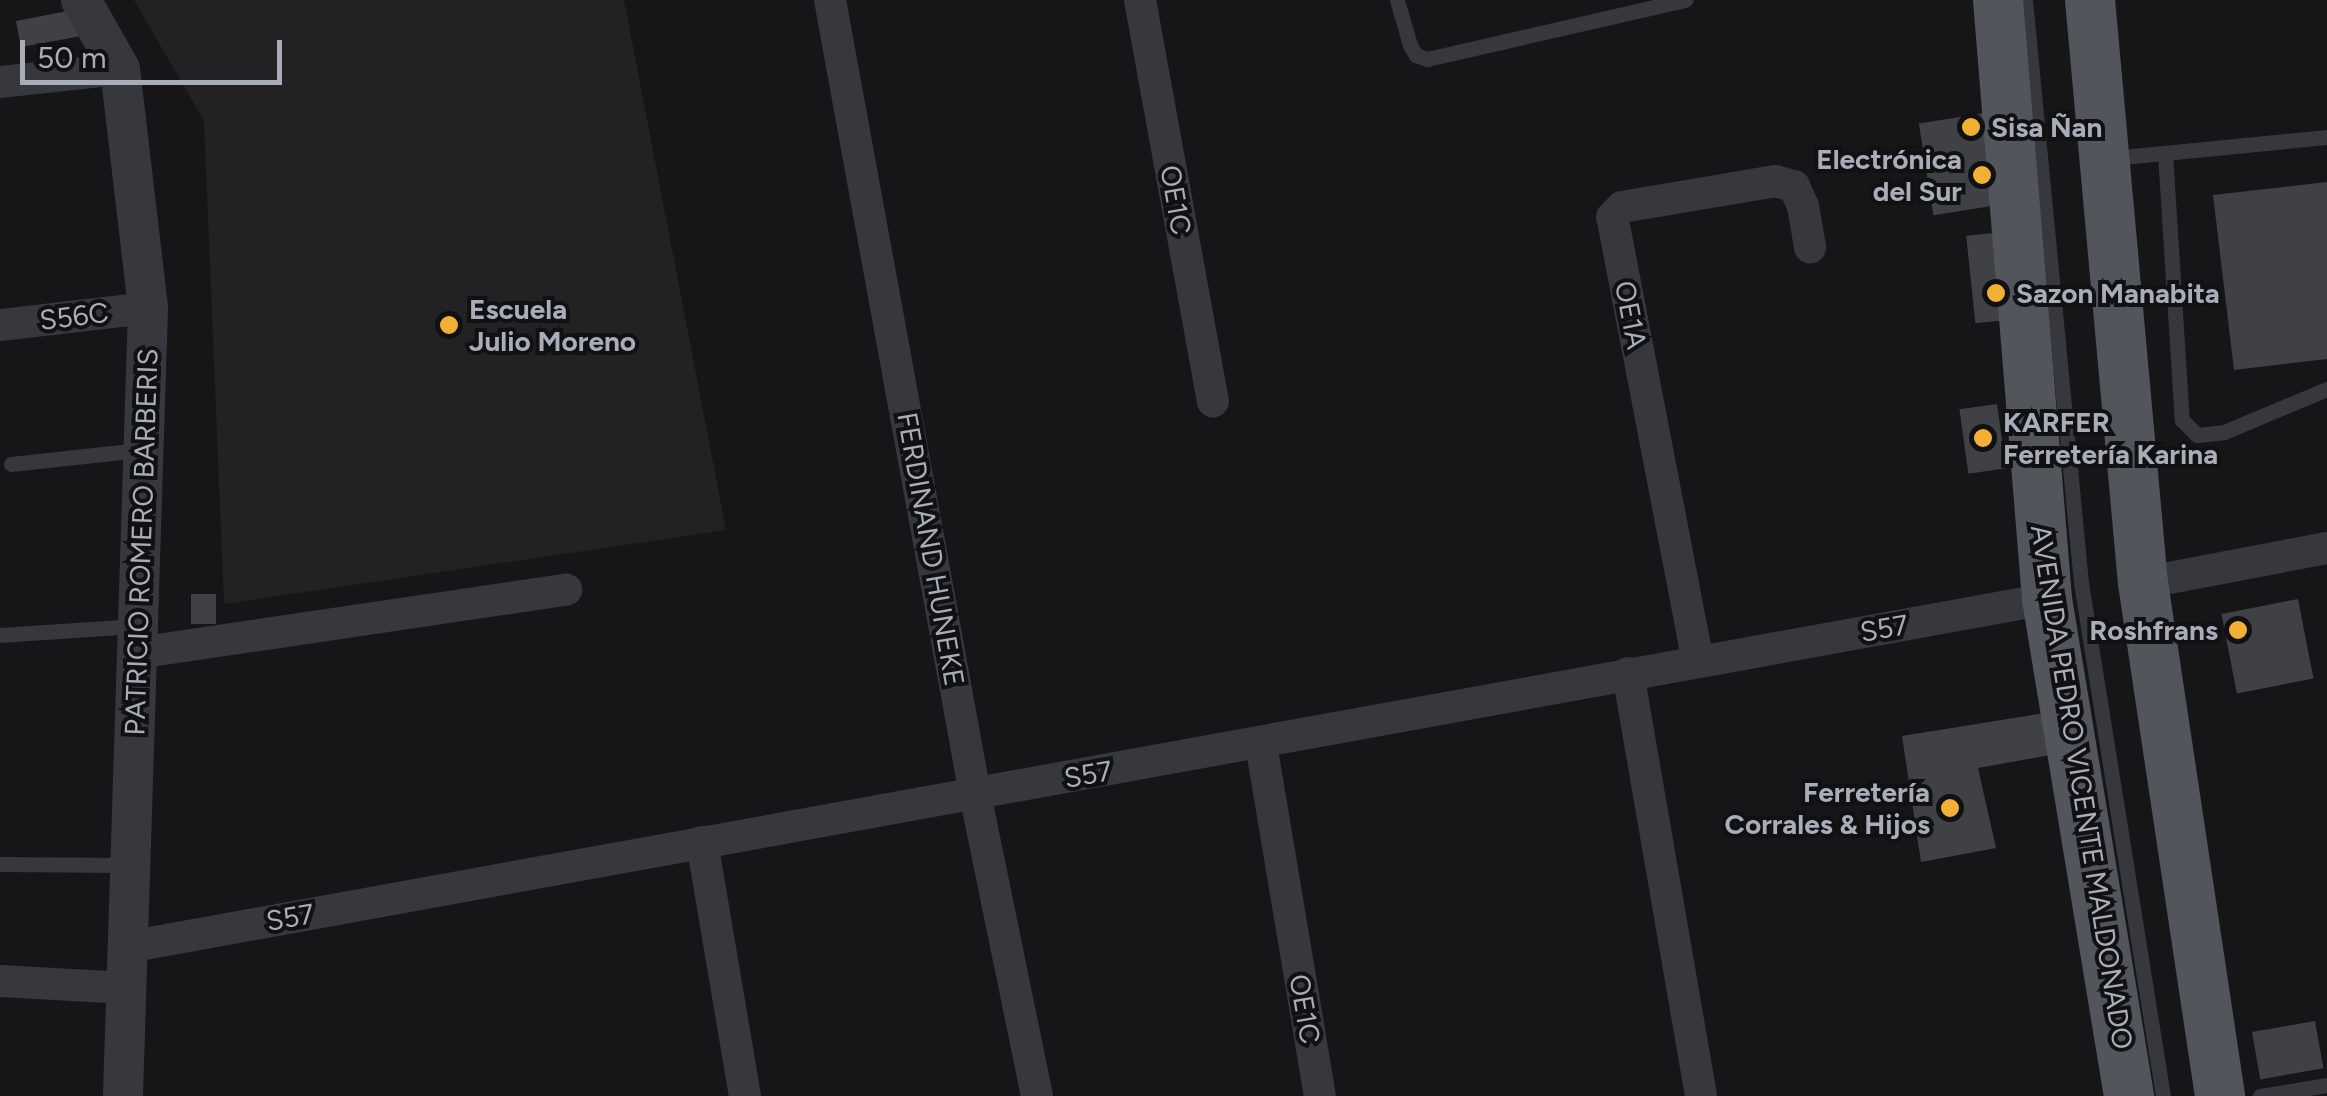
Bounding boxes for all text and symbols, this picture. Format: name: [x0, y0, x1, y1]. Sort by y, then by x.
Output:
scale bar: [25, 20, 288, 82]
text: 50 m: [37, 39, 106, 76]
place label: Sisa Ñan: [1991, 110, 2102, 144]
marker: Sisa Ñan: [1960, 116, 1982, 138]
place label: Electrónica del Sur: [1816, 142, 1962, 208]
street label: OE1C: [1153, 163, 1199, 237]
marker: Electrónica del Sur: [1971, 164, 1993, 186]
place label: Sazon Manabita: [2016, 276, 2220, 310]
street label: OE1A: [1608, 278, 1654, 352]
marker: Sazon Manabita: [1985, 282, 2007, 304]
place label: Escuela Julio Moreno: [469, 292, 636, 358]
street label: S56C: [38, 295, 110, 337]
marker: Escuela Julio Moreno: [438, 314, 460, 336]
street label: PATRICIO ROMERO BARBERIS: [117, 348, 165, 736]
place label: KARFER Ferretería Karina: [2003, 405, 2218, 471]
street label: FERDINAND HUNEKE: [890, 410, 972, 688]
marker: KARFER Ferretería Karina: [1972, 427, 1994, 449]
street label: AVENIDA PEDRO VICENTE MALDONADO: [2024, 522, 2140, 1052]
street label: S57: [1857, 607, 1911, 649]
place label: Roshfrans: [2089, 613, 2218, 647]
marker: Roshfrans: [2227, 619, 2249, 641]
street label: S57: [1061, 753, 1115, 795]
place label: Ferretería Corrales & Hijos: [1725, 775, 1930, 841]
marker: Ferretería Corrales & Hijos: [1939, 797, 1961, 819]
street label: S57: [263, 896, 317, 938]
street label: OE1C: [1282, 972, 1328, 1046]

